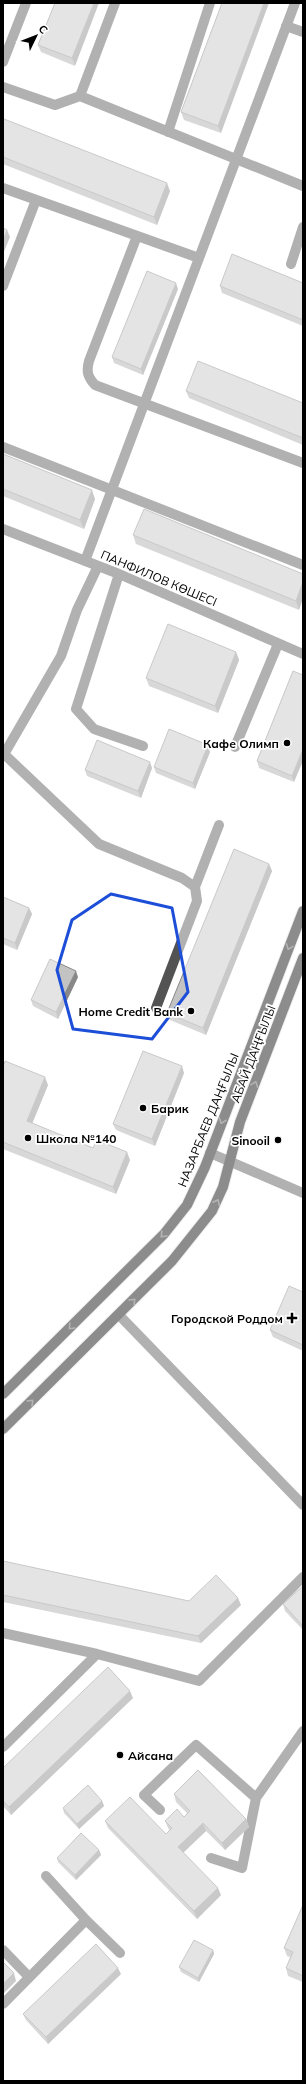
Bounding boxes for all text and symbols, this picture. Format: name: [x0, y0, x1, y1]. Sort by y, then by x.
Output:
north arrow: [16, 16, 56, 56]
text: С: [36, 22, 51, 37]
street label: ПАНФИЛОВ КӨШЕСІ: [99, 547, 219, 609]
place label: Кафе Олимп: [203, 736, 279, 751]
marker: Кафе Олимп: [282, 738, 292, 748]
one-way arrow: [285, 944, 293, 951]
street label: АБАЙ ДАҢҒЫЛЫ: [228, 1003, 278, 1105]
place label: Home Credit Bank: [79, 1004, 183, 1019]
marker: Home Credit Bank: [186, 1006, 196, 1016]
street label: НАЗАРБАЕВ ДАҢҒЫЛЫ: [174, 1051, 242, 1189]
one-way arrow: [251, 1081, 259, 1088]
place label: Барик: [151, 1101, 189, 1116]
marker: Барик: [138, 1103, 148, 1113]
one-way arrow: [219, 1117, 227, 1124]
place label: Школа №140: [36, 1131, 116, 1146]
marker: Школа №140: [23, 1133, 33, 1143]
place label: Sinooil: [231, 1133, 270, 1148]
marker: Sinooil: [273, 1135, 283, 1145]
one-way arrow: [212, 1198, 220, 1206]
one-way arrow: [160, 1230, 167, 1238]
one-way arrow: [128, 1298, 136, 1306]
place label: Городской Роддом: [171, 1311, 283, 1326]
marker: Городской Роддом: [286, 1312, 298, 1324]
one-way arrow: [68, 1322, 76, 1330]
one-way arrow: [26, 1399, 34, 1407]
place label: Айсана: [128, 1748, 173, 1763]
marker: Айсана: [115, 1750, 125, 1760]

